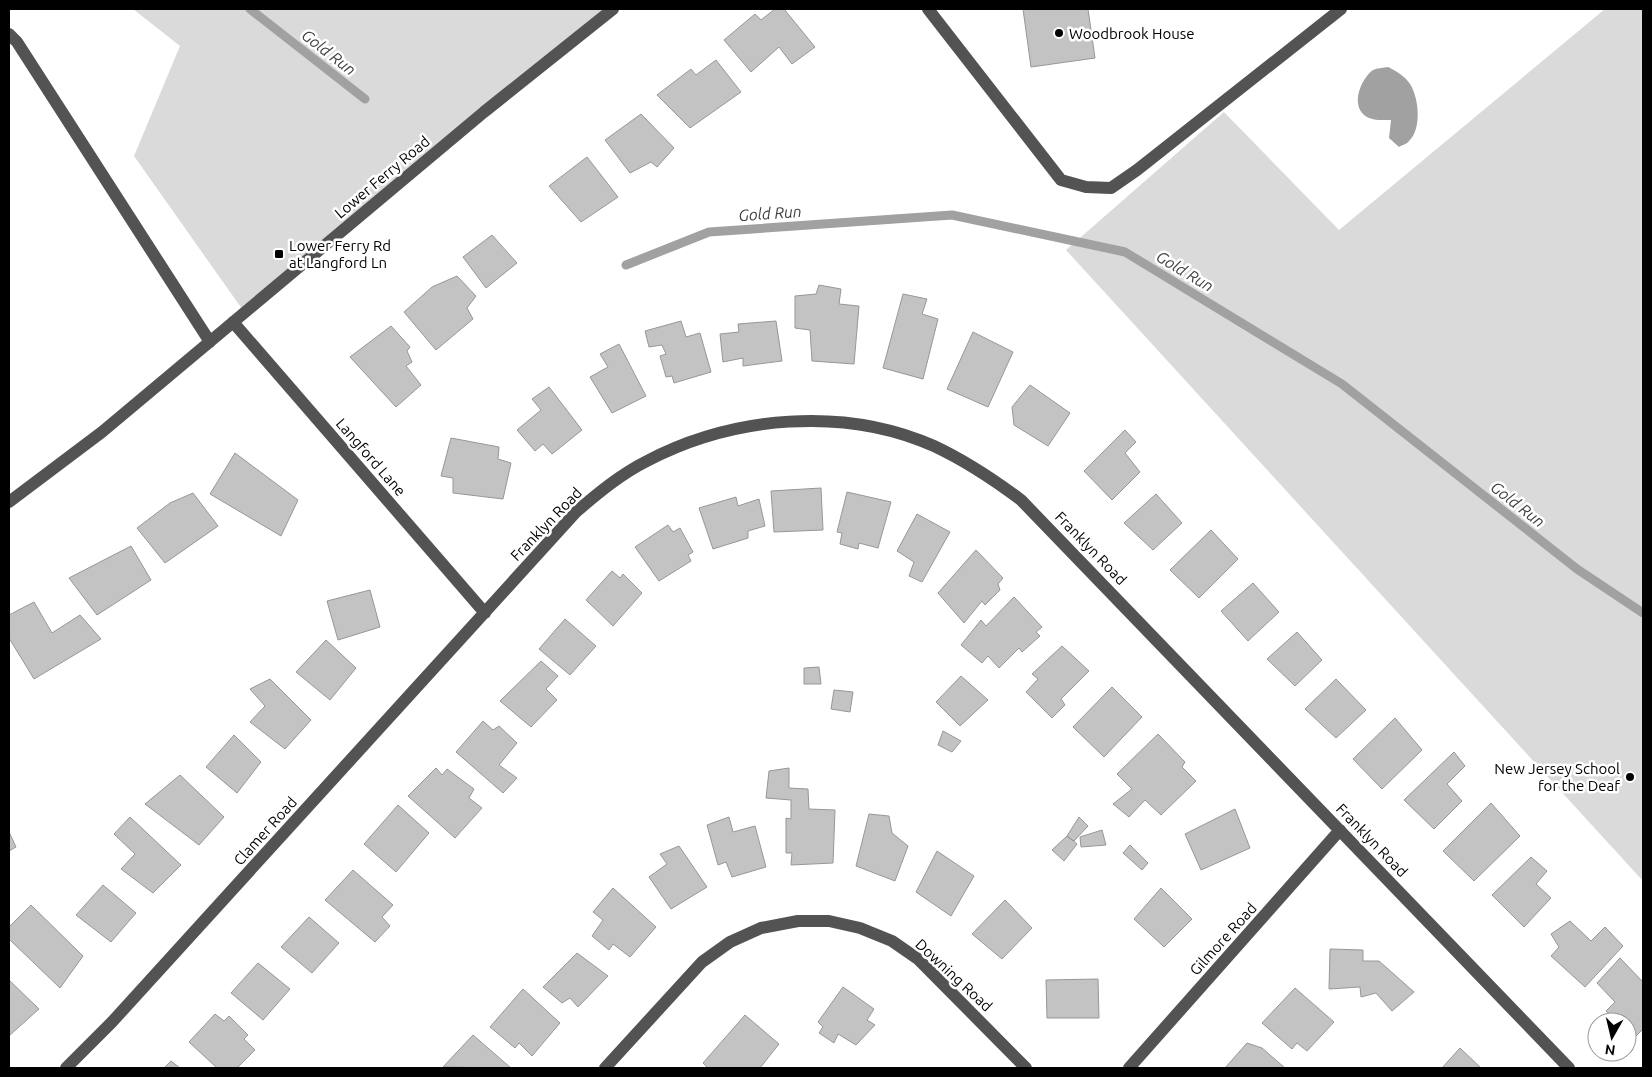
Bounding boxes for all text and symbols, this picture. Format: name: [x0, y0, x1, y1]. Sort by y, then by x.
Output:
water label: Gold Run: [298, 25, 360, 79]
place label: Woodbrook House: [1069, 25, 1195, 42]
marker: Woodbrook House: [1053, 27, 1065, 39]
street label: Lower Ferry Road: [331, 132, 433, 222]
water label: Gold Run: [738, 202, 802, 224]
place label: Lower Ferry Rd at Langford Ln: [289, 237, 391, 271]
water label: Gold Run: [1153, 247, 1217, 295]
marker: Lower Ferry Rd at Langford Ln: [273, 248, 285, 260]
street label: Langford Lane: [333, 415, 409, 499]
water label: Gold Run: [1487, 477, 1549, 531]
street label: Franklyn Road: [507, 484, 585, 564]
street label: Franklyn Road: [1052, 508, 1130, 588]
place label: New Jersey School for the Deaf: [1494, 760, 1620, 794]
marker: New Jersey School for the Deaf: [1624, 771, 1636, 783]
street label: Clamer Road: [230, 793, 300, 869]
street label: Franklyn Road: [1333, 800, 1411, 880]
street label: Gilmore Road: [1186, 899, 1260, 979]
street label: Downing Road: [912, 935, 996, 1015]
north arrow: [1587, 1012, 1637, 1062]
text: N: [1604, 1041, 1616, 1059]

